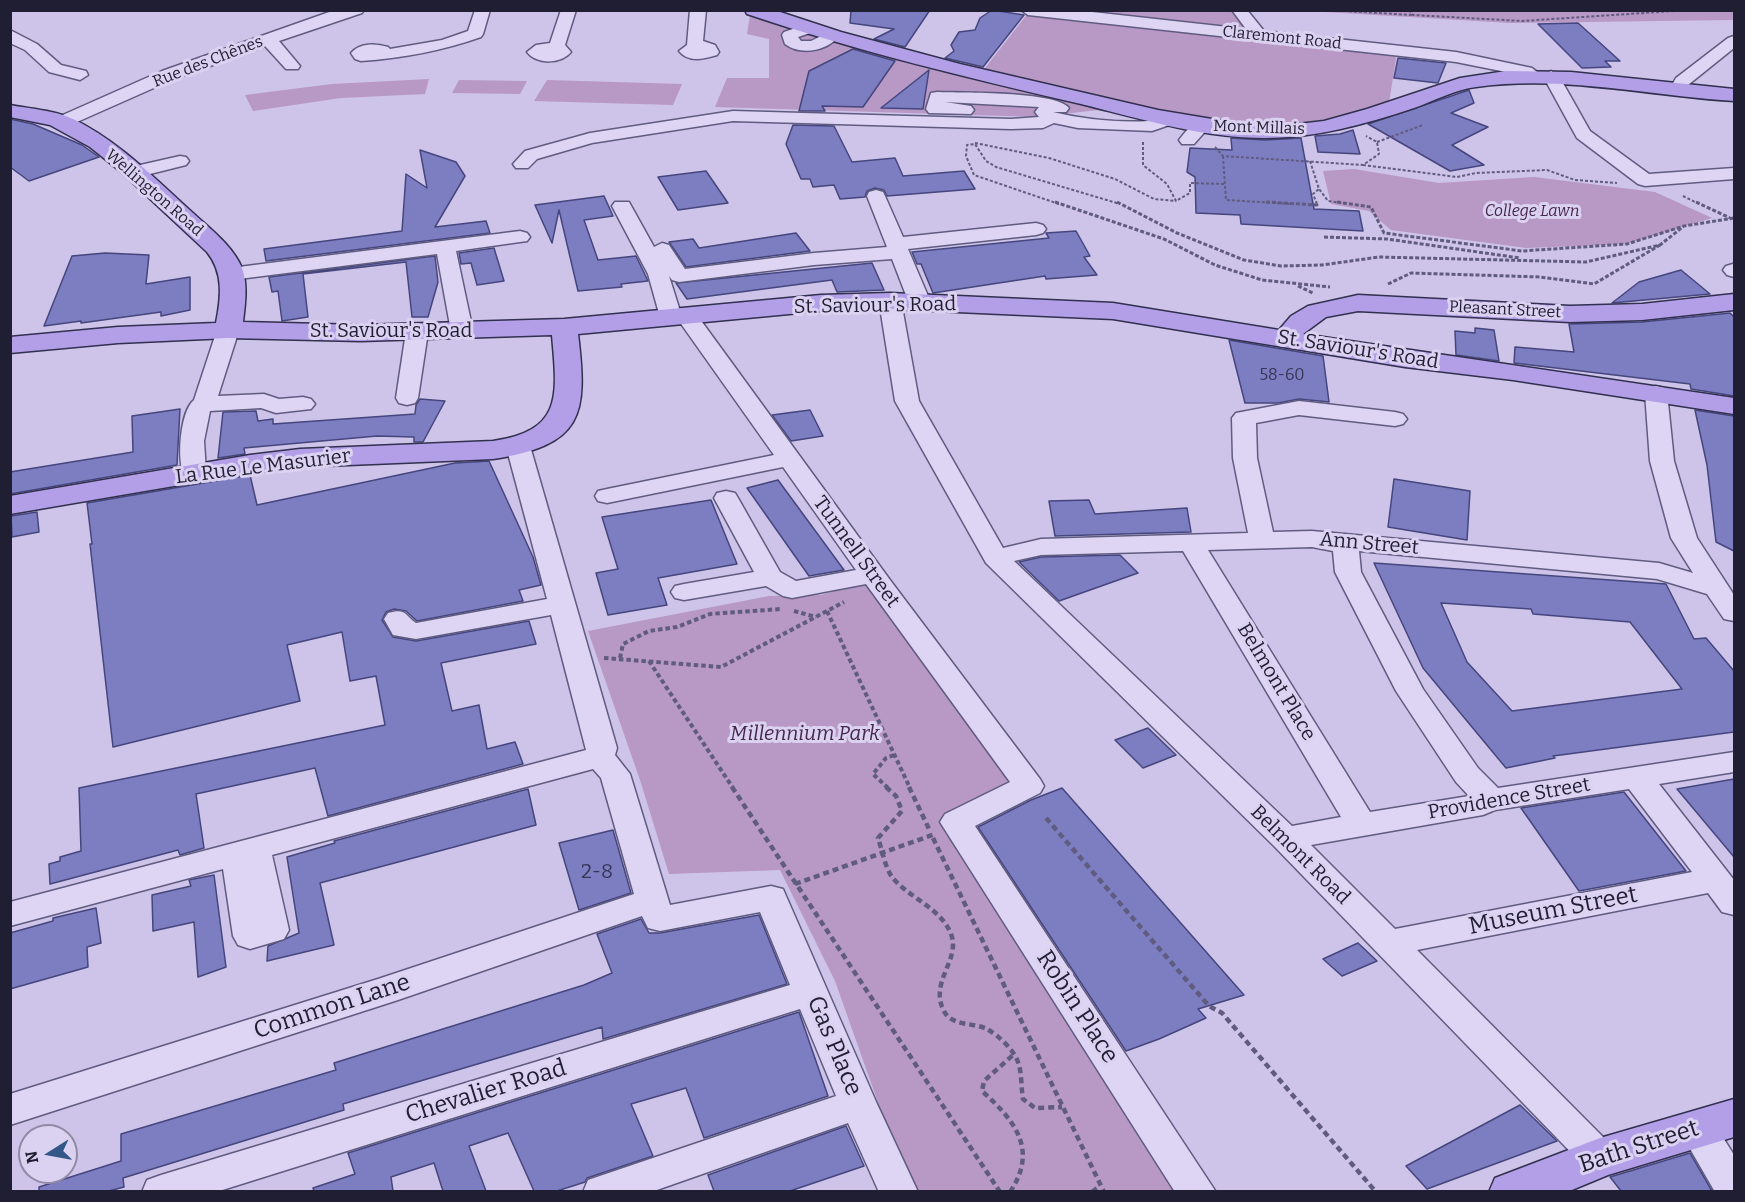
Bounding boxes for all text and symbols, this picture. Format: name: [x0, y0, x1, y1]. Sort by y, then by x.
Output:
street label: Claremont Road: [1221, 22, 1343, 54]
street label: Rue des Chênes: [150, 32, 266, 92]
street label: Mont Millais: [1213, 117, 1305, 139]
street label: Wellington Road: [101, 146, 207, 240]
park label: College Lawn: [1485, 202, 1579, 222]
street label: St. Saviour's Road: [794, 293, 956, 319]
street label: Pleasant Street: [1449, 297, 1561, 323]
street label: St. Saviour's Road: [310, 319, 472, 343]
street label: St. Saviour's Road: [1276, 325, 1440, 375]
house number: 58-60: [1259, 366, 1305, 386]
street label: La Rue Le Masurier: [174, 444, 352, 490]
street label: Tunnell Street: [808, 492, 904, 612]
street label: Ann Street: [1318, 528, 1420, 560]
street label: Belmont Place: [1232, 619, 1320, 745]
park label: Millennium Park: [730, 722, 880, 746]
street label: Providence Street: [1426, 773, 1592, 825]
street label: Belmont Road: [1245, 800, 1355, 910]
house number: 2-8: [581, 860, 613, 884]
street label: Museum Street: [1466, 881, 1640, 941]
street label: Robin Place: [1030, 945, 1124, 1069]
street label: Common Lane: [250, 968, 414, 1046]
street label: Gas Place: [800, 992, 868, 1100]
street label: Chevalier Road: [402, 1054, 570, 1130]
street label: Bath Street: [1576, 1114, 1702, 1180]
north arrow: [18, 1124, 78, 1184]
text: N: [21, 1149, 42, 1165]

